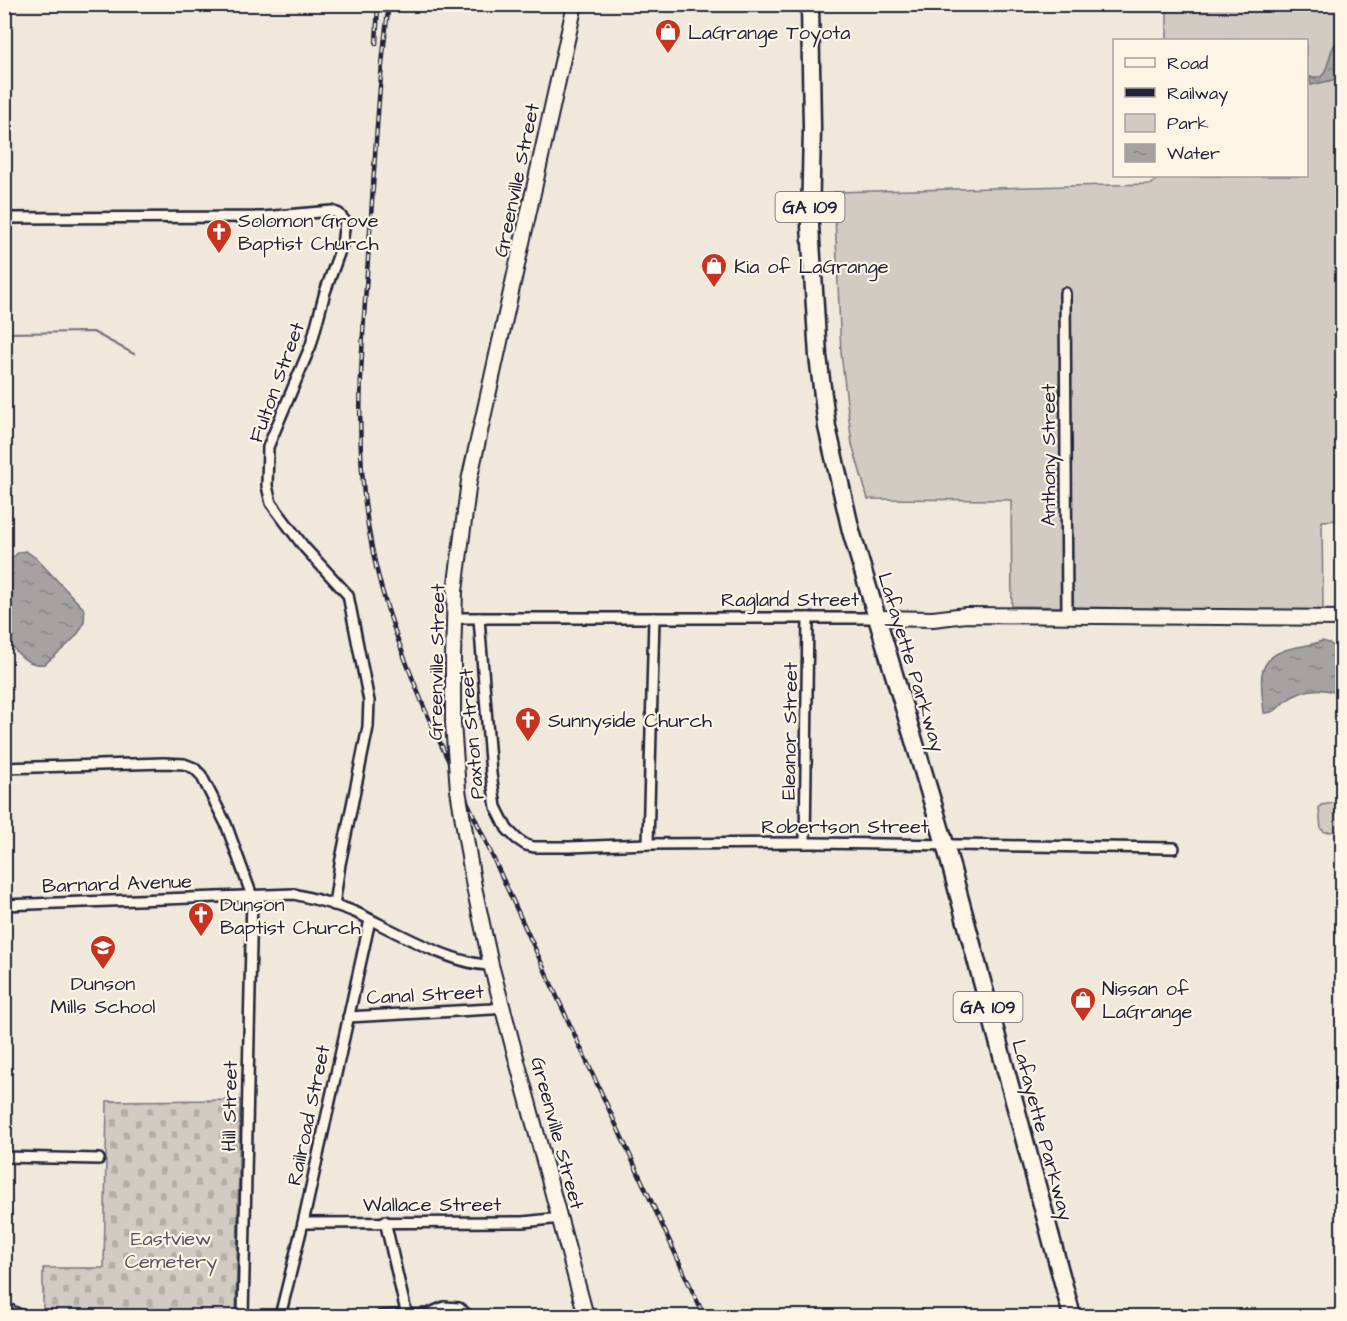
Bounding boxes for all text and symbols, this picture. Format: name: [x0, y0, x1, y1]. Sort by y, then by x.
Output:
shop icon: LaGrange Toyota: [653, 17, 683, 55]
place label: LaGrange Toyota: [688, 19, 850, 48]
legend: [1113, 39, 1308, 177]
text: Road: [1167, 51, 1208, 76]
text: Railway: [1167, 81, 1228, 107]
street label: Greenville Street: [487, 101, 547, 260]
text: Park: [1167, 111, 1209, 136]
text: Water: [1167, 141, 1220, 166]
road number: GA 109: [776, 192, 844, 222]
place label: Solomon Grove Baptist Church: [238, 207, 379, 258]
church icon: Solomon Grove Baptist Church: [204, 217, 234, 255]
shop icon: Kia of LaGrange: [699, 251, 729, 289]
place label: Kia of LaGrange: [734, 253, 889, 282]
street label: Fulton Street: [242, 318, 312, 446]
street label: Anthony Street: [1035, 384, 1064, 526]
street label: Lafayette Parkway: [869, 569, 952, 756]
street label: Greenville Street: [422, 583, 452, 741]
street label: Ragland Street: [721, 586, 859, 615]
street label: Eleanor Street: [775, 662, 805, 800]
street label: Paxton Street: [452, 667, 492, 801]
church icon: Sunnyside Church: [513, 705, 543, 743]
place label: Sunnyside Church: [548, 707, 712, 736]
street label: Robertson Street: [761, 813, 929, 841]
street label: Barnard Avenue: [42, 867, 193, 901]
place label: Dunson Baptist Church: [220, 891, 361, 942]
church icon: Dunson Baptist Church: [186, 900, 216, 938]
school or university icon: Dunson Mills School: [88, 933, 118, 971]
place label: Dunson Mills School: [51, 970, 155, 1021]
place label: Nissan of LaGrange: [1102, 975, 1192, 1027]
street label: Canal Street: [366, 978, 484, 1012]
shop icon: Nissan of LaGrange: [1068, 985, 1098, 1023]
road number: GA 109: [954, 992, 1022, 1022]
street label: Lafayette Parkway: [1003, 1037, 1080, 1224]
street label: Railroad Street: [280, 1042, 338, 1188]
street label: Greenville Street: [523, 1054, 591, 1213]
street label: Hill Street: [215, 1060, 245, 1152]
street label: Wallace Street: [363, 1191, 501, 1219]
park label: Eastview Cemetery: [125, 1225, 217, 1277]

